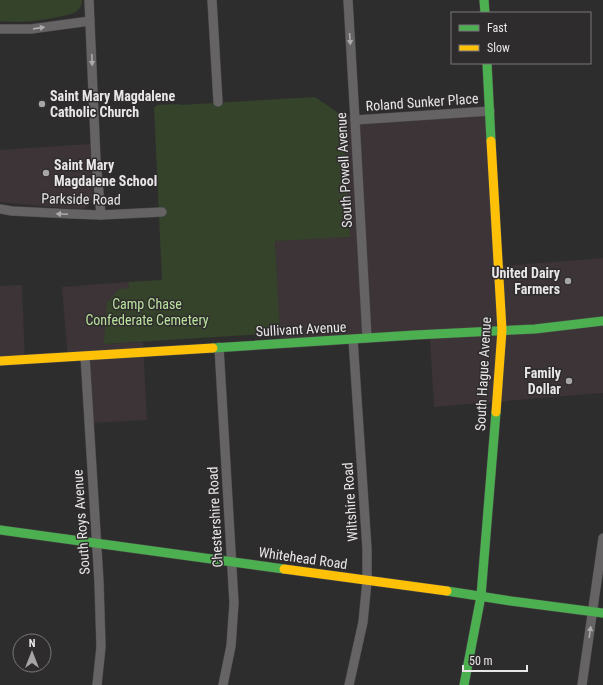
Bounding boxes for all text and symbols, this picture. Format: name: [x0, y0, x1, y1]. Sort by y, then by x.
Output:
legend: [451, 12, 591, 64]
text: Fast: [487, 21, 508, 35]
one-way arrow: [33, 25, 45, 31]
one-way arrow: [347, 33, 354, 45]
text: Slow: [487, 41, 510, 55]
one-way arrow: [89, 54, 95, 67]
place label: Saint Mary Magdalene Catholic Church: [50, 88, 175, 120]
street label: Roland Sunker Place: [365, 90, 479, 114]
marker: Saint Mary Magdalene Catholic Church: [37, 99, 47, 109]
street label: South Powell Avenue: [333, 111, 355, 228]
place label: Saint Mary Magdalene School: [54, 157, 157, 189]
marker: Saint Mary Magdalene School: [41, 168, 51, 178]
street label: Parkside Road: [41, 190, 121, 208]
one-way arrow: [55, 211, 68, 217]
place label: United Dairy Farmers: [491, 265, 561, 297]
marker: United Dairy Farmers: [563, 276, 573, 286]
park label: Camp Chase Confederate Cemetery: [85, 296, 209, 328]
street label: South Hague Avenue: [472, 316, 494, 431]
street label: Sullivant Avenue: [255, 319, 347, 339]
place label: Family Dollar: [524, 365, 562, 397]
marker: Family Dollar: [564, 376, 574, 386]
street label: Wiltshire Road: [339, 462, 361, 542]
street label: Chestershire Road: [204, 466, 226, 568]
street label: South Roys Avenue: [69, 469, 93, 575]
street label: Whitehead Road: [258, 544, 348, 572]
one-way arrow: [587, 625, 593, 638]
north arrow: [12, 633, 52, 673]
text: N: [29, 637, 36, 650]
scale bar: [463, 647, 527, 673]
text: 50 m: [469, 654, 493, 668]

